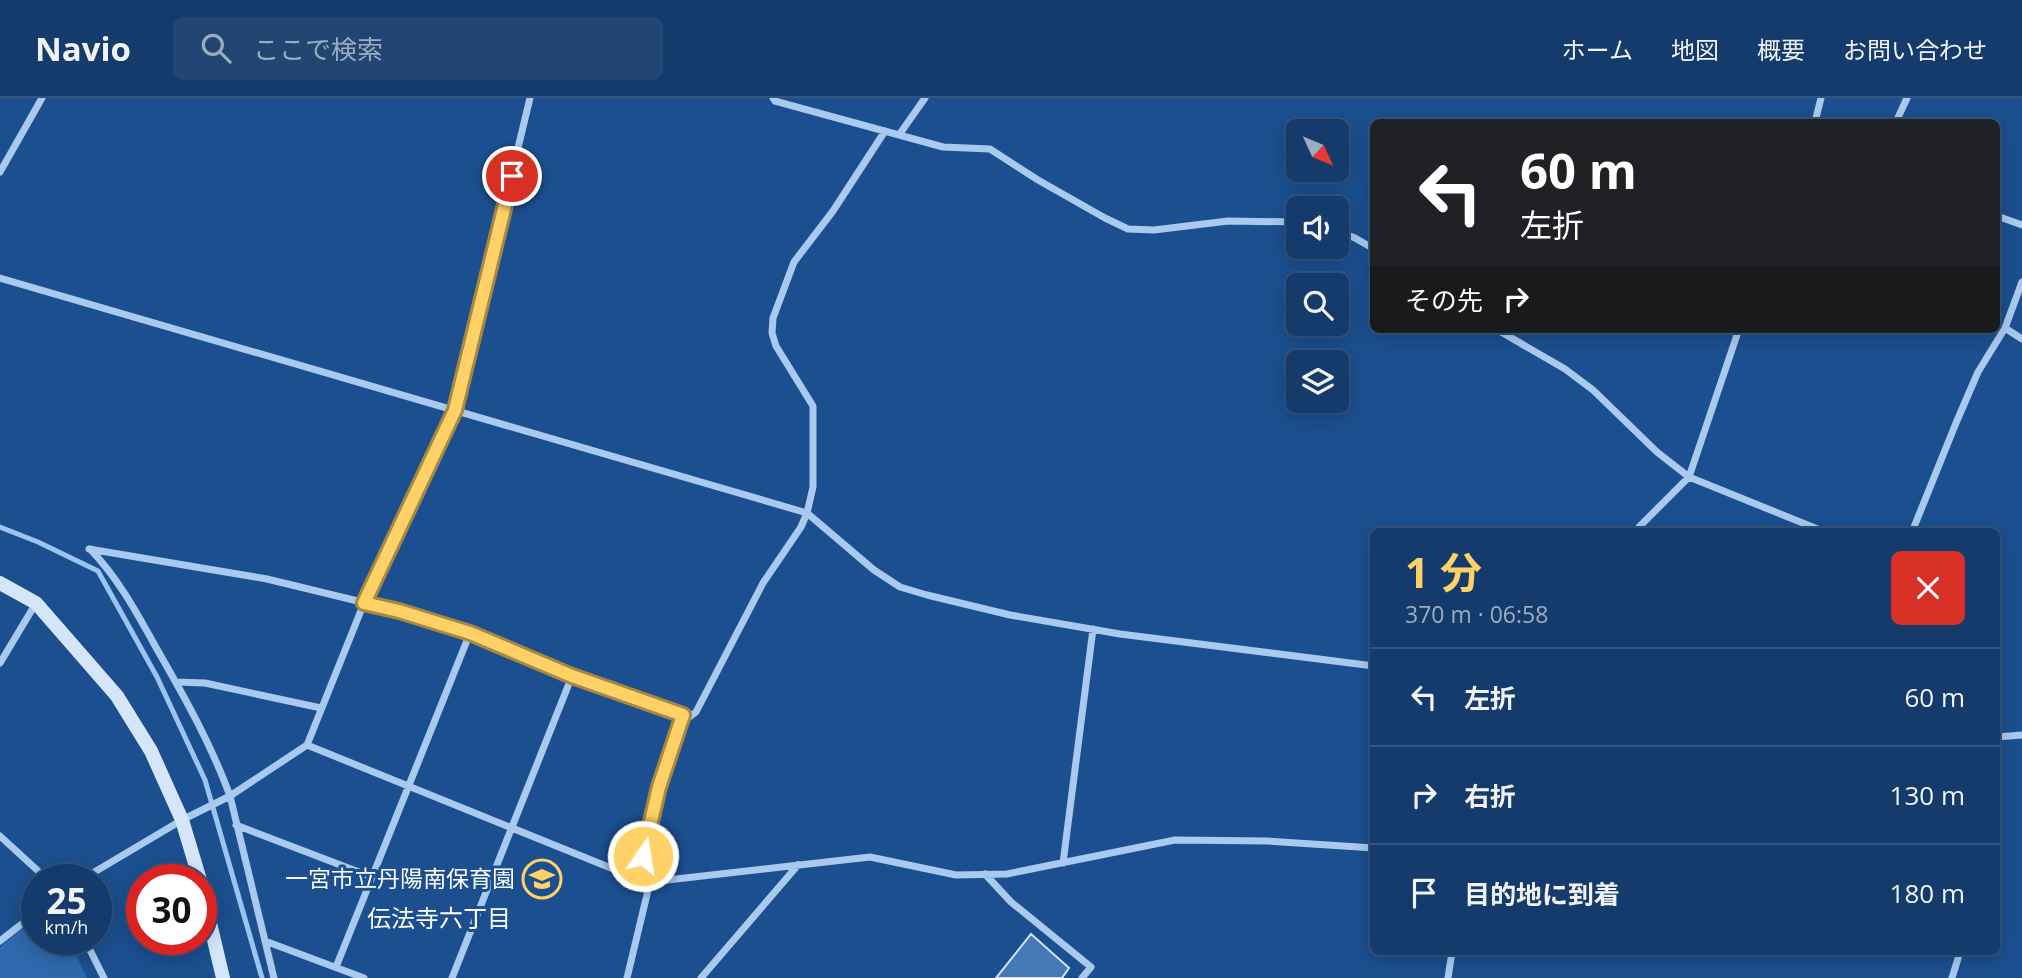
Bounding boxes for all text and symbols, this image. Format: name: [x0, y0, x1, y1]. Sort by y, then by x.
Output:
search box: [173, 17, 663, 80]
text: Navio: [35, 26, 131, 71]
icon: search: [197, 29, 235, 67]
text: ここで検索: [253, 31, 383, 67]
text: ホーム: [1562, 33, 1633, 66]
text: 地図: [1671, 33, 1719, 66]
text: 概要: [1757, 33, 1805, 66]
text: お問い合わせ: [1843, 33, 1987, 66]
north arrow: [1286, 119, 1349, 182]
map controls: [1286, 119, 1349, 413]
text: 60 m: [1520, 137, 1637, 203]
pin: [482, 146, 542, 206]
icon: left: [1405, 147, 1496, 238]
icon: arrive: [493, 157, 531, 195]
button: sound: [1286, 196, 1349, 259]
text: 左折: [1520, 203, 1584, 246]
button: search: [1286, 273, 1349, 336]
icon: right: [1497, 280, 1535, 318]
text: その先: [1405, 282, 1483, 318]
button: layers: [1286, 350, 1349, 413]
text: 1 分: [1405, 543, 1482, 600]
button: close: [1891, 551, 1965, 625]
text: 370 m · 06:58: [1405, 598, 1548, 630]
icon: left: [1405, 678, 1443, 716]
text: 60 m: [1904, 679, 1965, 715]
text: 左折: [1464, 680, 1516, 716]
icon: right: [1405, 776, 1443, 814]
text: 130 m: [1890, 777, 1965, 813]
text: 右折: [1464, 778, 1516, 814]
position arrow: [606, 819, 680, 893]
school or university icon: 一宮市立丹陽南保育園: [521, 858, 563, 900]
place label: 一宮市立丹陽南保育園: [285, 862, 515, 894]
speed limit sign: 30: [126, 864, 217, 955]
icon: arrive: [1405, 874, 1443, 912]
text: 180 m: [1890, 875, 1965, 911]
text: 目的地に到着: [1464, 876, 1620, 912]
text: 25: [46, 877, 87, 924]
district label: 伝法寺六丁目: [367, 901, 511, 934]
text: km/h: [45, 915, 88, 939]

